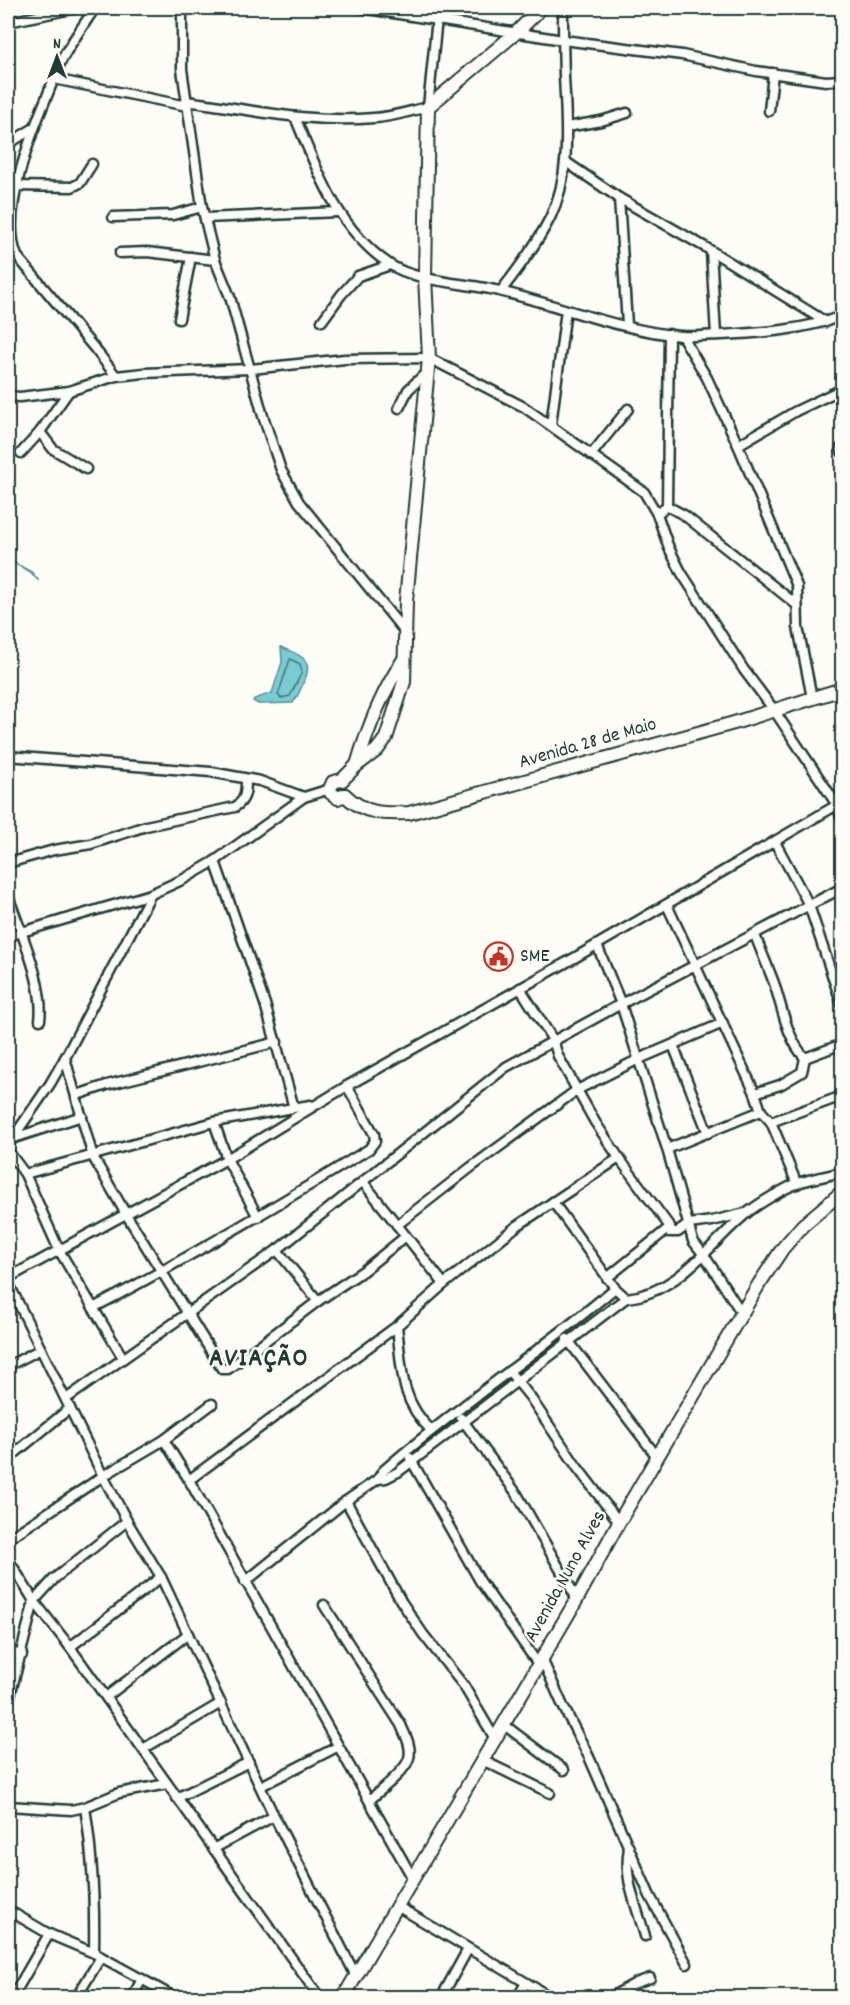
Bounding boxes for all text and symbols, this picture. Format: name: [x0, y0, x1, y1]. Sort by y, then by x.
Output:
north arrow: [27, 27, 87, 87]
text: N: [53, 33, 61, 56]
street label: Avenida 28 de Maio: [516, 711, 660, 777]
public building icon: SME: [483, 941, 515, 973]
place label: SME: [520, 943, 550, 971]
district label: AVIAÇÃO: [209, 1341, 309, 1378]
street label: Avenida Nuno Alves: [518, 1506, 614, 1648]

